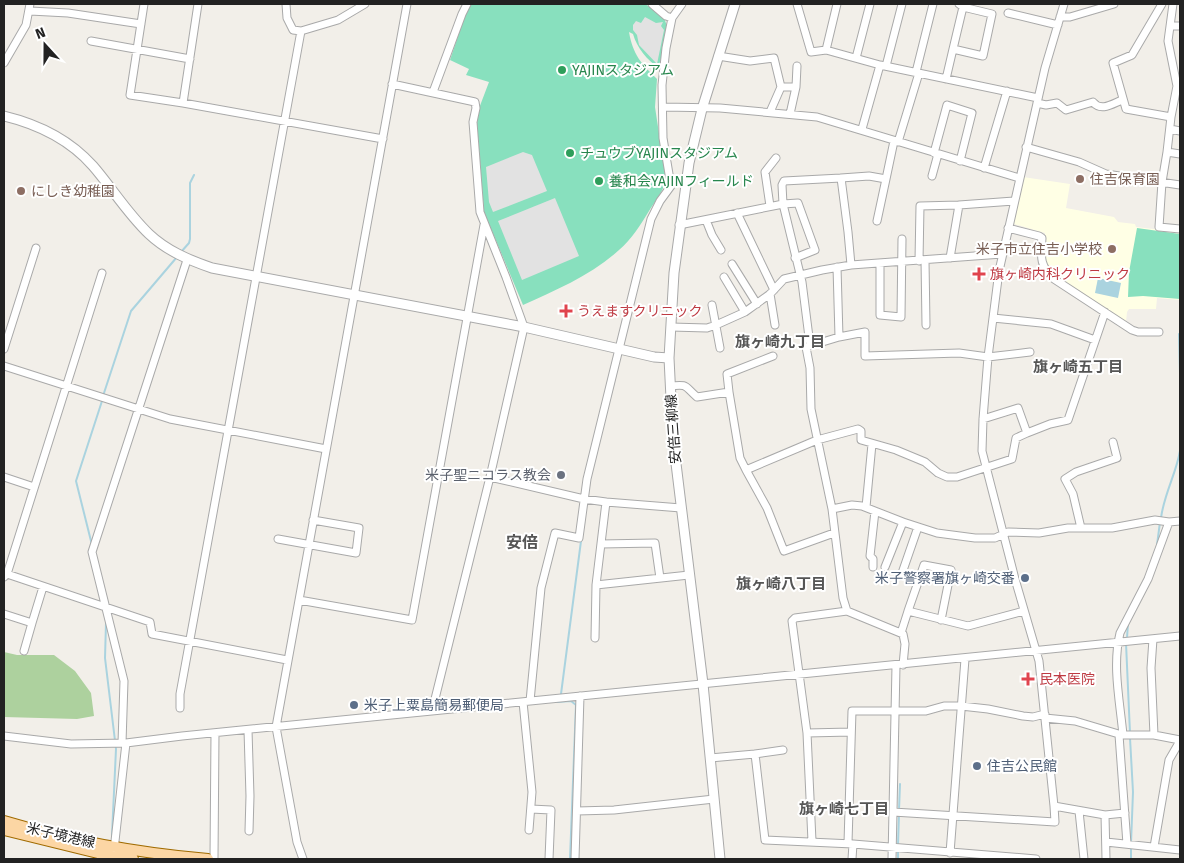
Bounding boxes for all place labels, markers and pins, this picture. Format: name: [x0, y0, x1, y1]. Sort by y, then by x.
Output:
place label: YAJINスタジアム: [572, 62, 674, 79]
marker: YAJINスタジアム: [556, 64, 568, 76]
place label: チュウブYAJINスタジアム: [580, 145, 738, 162]
marker: チュウブYAJINスタジアム: [564, 147, 576, 159]
place label: 住吉保育園: [1090, 171, 1160, 188]
place label: 養和会YAJINフィールド: [609, 173, 754, 190]
marker: 住吉保育園: [1074, 173, 1086, 185]
marker: 養和会YAJINフィールド: [593, 175, 605, 187]
place label: にしき幼稚園: [31, 183, 115, 200]
marker: にしき幼稚園: [15, 185, 27, 197]
place label: 米子市立住吉小学校: [976, 241, 1102, 258]
marker: 米子市立住吉小学校: [1106, 243, 1118, 255]
place label: 旗ヶ崎内科クリニック: [990, 266, 1130, 283]
marker: 旗ヶ崎内科クリニック: [972, 267, 986, 281]
place label: うえますクリニック: [577, 303, 703, 320]
marker: うえますクリニック: [559, 304, 573, 318]
place label: 米子聖ニコラス教会: [425, 467, 551, 484]
marker: 米子聖ニコラス教会: [555, 469, 567, 481]
place label: 米子警察署旗ヶ崎交番: [875, 570, 1015, 587]
marker: 米子警察署旗ヶ崎交番: [1019, 572, 1031, 584]
place label: 民本医院: [1039, 671, 1095, 688]
marker: 民本医院: [1021, 672, 1035, 686]
place label: 米子上粟島簡易郵便局: [364, 697, 504, 714]
marker: 米子上粟島簡易郵便局: [348, 699, 360, 711]
place label: 住吉公民館: [987, 758, 1057, 775]
marker: 住吉公民館: [971, 760, 983, 772]

